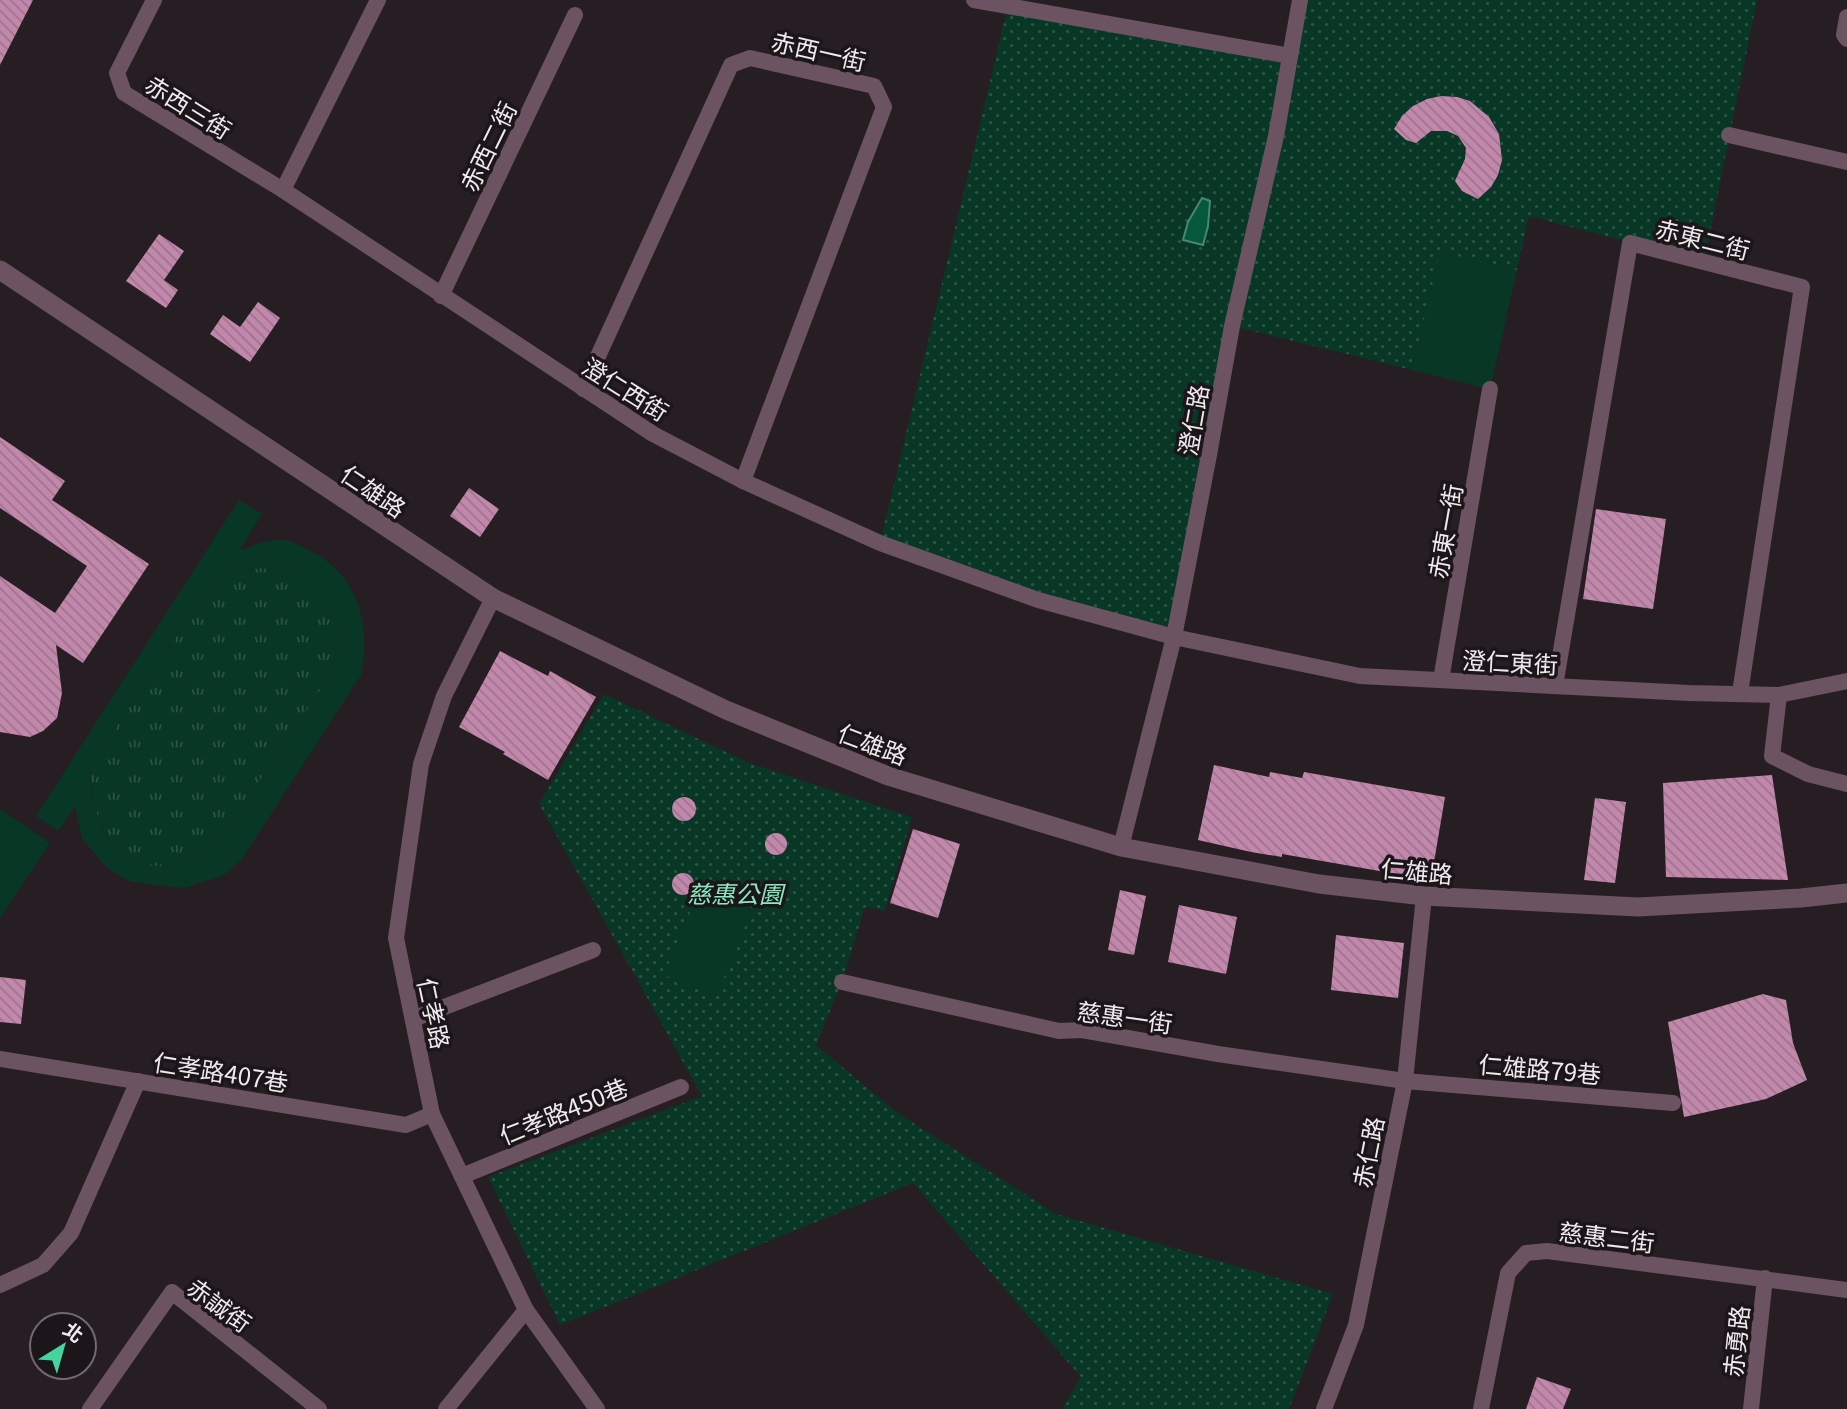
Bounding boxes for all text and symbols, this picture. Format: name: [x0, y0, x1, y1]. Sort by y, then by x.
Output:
street label: 赤西一街: [768, 22, 870, 78]
street label: 赤西三街: [139, 66, 239, 146]
street label: 赤西二街: [450, 95, 524, 197]
street label: 赤東二街: [1652, 209, 1754, 267]
street label: 澄仁西街: [576, 348, 676, 428]
street label: 澄仁路: [1169, 382, 1215, 458]
street label: 仁雄路: [334, 455, 414, 525]
street label: 赤東一街: [1418, 481, 1470, 581]
street label: 澄仁東街: [1461, 641, 1559, 681]
street label: 仁雄路: [833, 714, 913, 772]
street label: 仁雄路: [1380, 849, 1454, 891]
park label: 慈惠公園: [687, 875, 786, 910]
street label: 仁孝路: [410, 974, 460, 1052]
street label: 慈惠一街: [1075, 992, 1175, 1040]
street label: 仁孝路407巷: [151, 1043, 291, 1099]
street label: 仁雄路79巷: [1477, 1045, 1603, 1091]
street label: 仁孝路450巷: [493, 1068, 633, 1152]
street label: 赤仁路: [1343, 1113, 1391, 1191]
street label: 慈惠二街: [1557, 1213, 1657, 1259]
street label: 赤誠街: [181, 1269, 259, 1339]
street label: 赤勇路: [1714, 1303, 1756, 1379]
north arrow: [28, 1311, 98, 1381]
text: 北: [58, 1315, 90, 1348]

